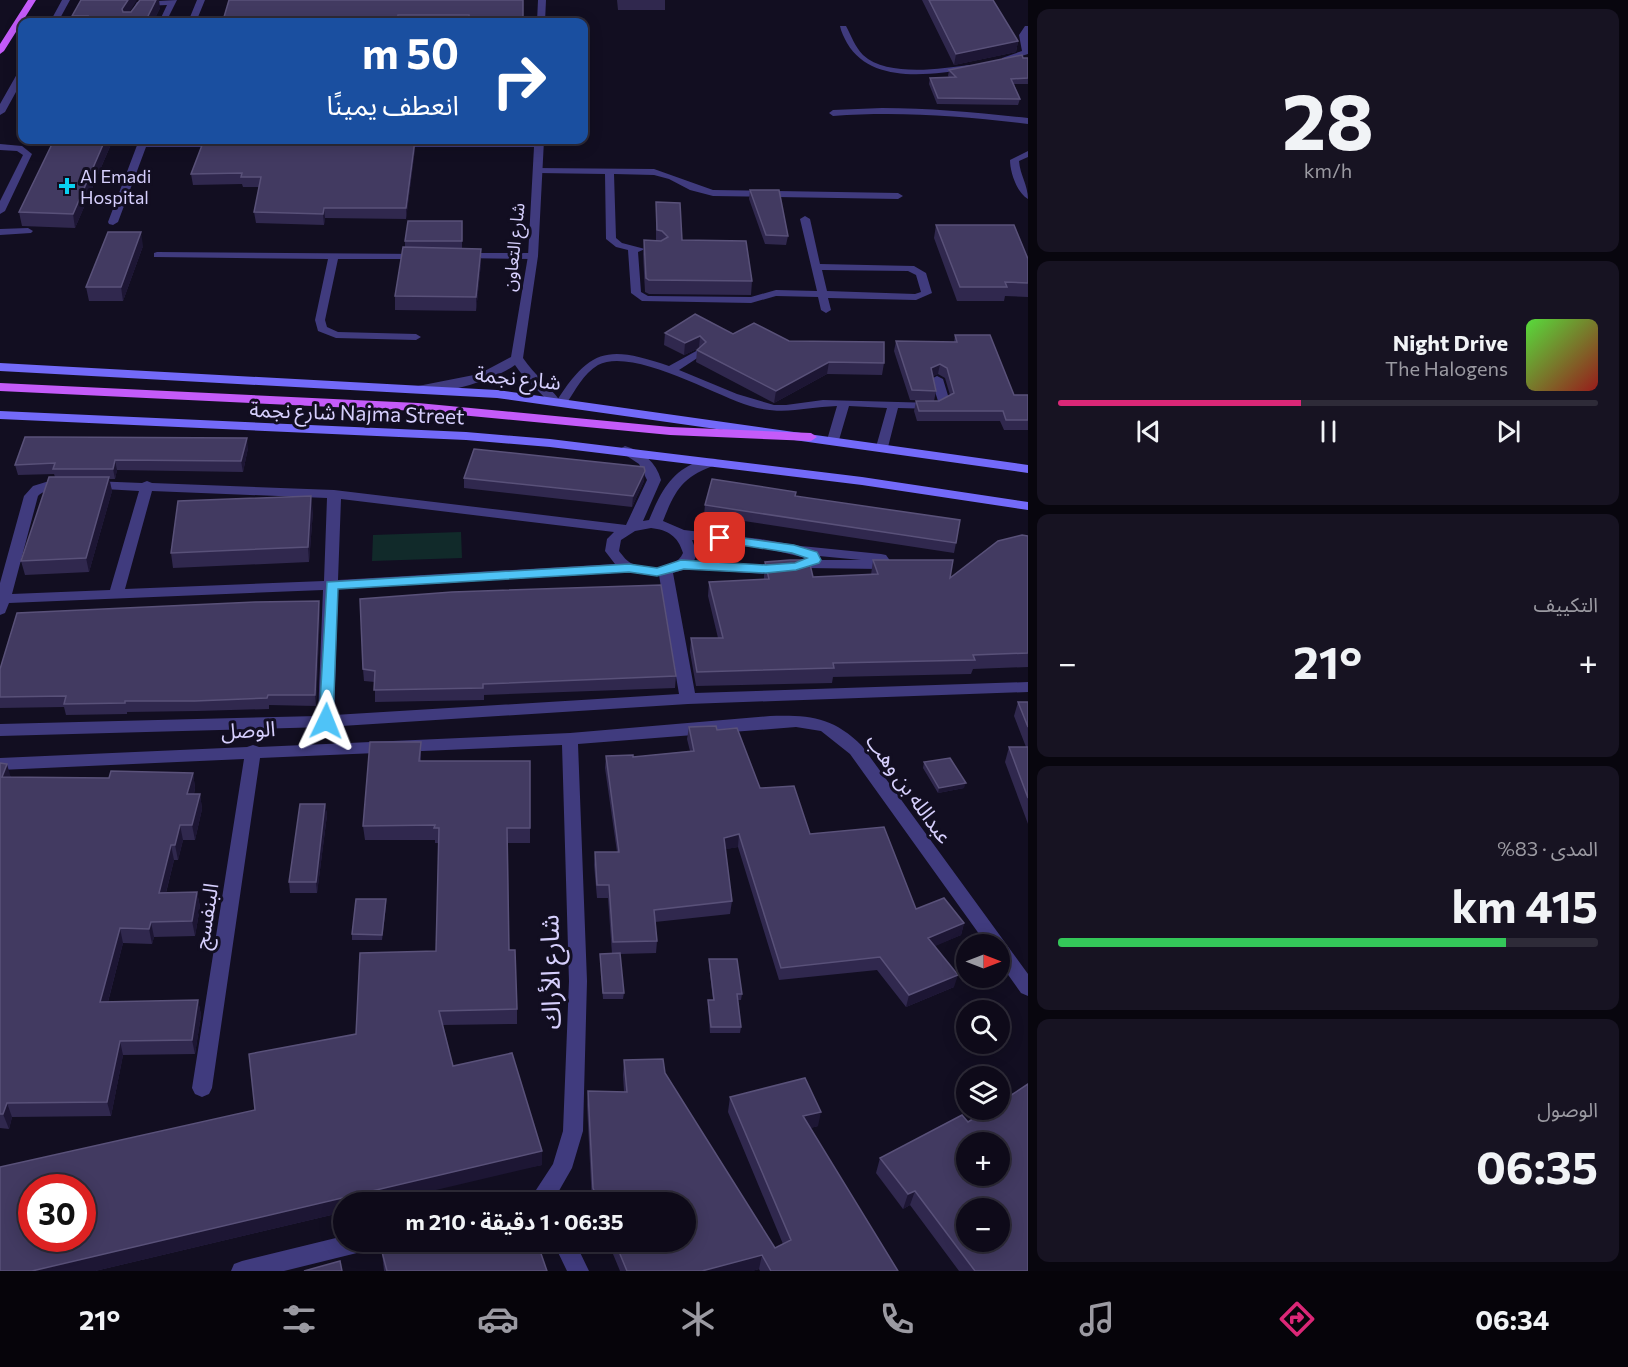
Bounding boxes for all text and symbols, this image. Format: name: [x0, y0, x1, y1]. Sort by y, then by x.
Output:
text: 50 m: [362, 26, 459, 78]
icon: right: [480, 42, 558, 120]
text: 28: [1282, 71, 1374, 166]
text: انعطف يمينًا: [326, 88, 459, 121]
text: km/h: [1304, 158, 1352, 182]
place label: Al Emadi Hospital: [80, 165, 151, 208]
marker: Al Emadi Hospital: [58, 177, 76, 195]
street label: شارع التعاون: [497, 201, 533, 293]
text: Night Drive: [1393, 329, 1508, 356]
text: The Halogens: [1385, 356, 1508, 380]
street label: شارع نجمة: [473, 360, 562, 398]
street label: شارع نجمة Najma Street: [249, 396, 465, 432]
icon: previous: [1132, 415, 1165, 448]
icon: pause: [1312, 415, 1345, 448]
icon: next: [1492, 415, 1525, 448]
pin: [694, 512, 745, 563]
icon: arrive: [703, 521, 736, 554]
text: التكييف: [1534, 592, 1598, 616]
text: 21°: [1293, 633, 1362, 688]
text: −: [1058, 641, 1077, 682]
text: +: [1579, 641, 1598, 682]
position arrow: [294, 689, 358, 753]
street label: الوصل: [220, 715, 276, 744]
street label: عبدالله بن وهب: [861, 728, 958, 848]
text: المدى · 83%: [1497, 836, 1598, 860]
text: 415 km: [1451, 877, 1598, 932]
street label: البنفسج: [187, 881, 227, 952]
street label: شارع الأراك: [532, 914, 571, 1030]
north arrow: [956, 934, 1010, 988]
map controls: [956, 934, 1010, 1252]
button: search: [956, 1000, 1010, 1054]
button: layers: [956, 1066, 1010, 1120]
text: الوصول: [1537, 1097, 1598, 1121]
button: +: [956, 1132, 1010, 1186]
text: 06:35: [1476, 1138, 1598, 1193]
speed limit sign: 30: [18, 1174, 96, 1252]
button: −: [956, 1198, 1010, 1252]
text: 06:35 · 1 دقيقة · 210 m: [405, 1208, 624, 1235]
icon: filters: [278, 1298, 320, 1340]
icon: car: [477, 1298, 519, 1340]
icon: climate: [677, 1298, 719, 1340]
icon: phone: [876, 1298, 918, 1340]
icon: music: [1076, 1298, 1118, 1340]
icon: directions: [1276, 1298, 1318, 1340]
text: 21°: [79, 1303, 120, 1336]
text: 06:34: [1475, 1303, 1549, 1336]

